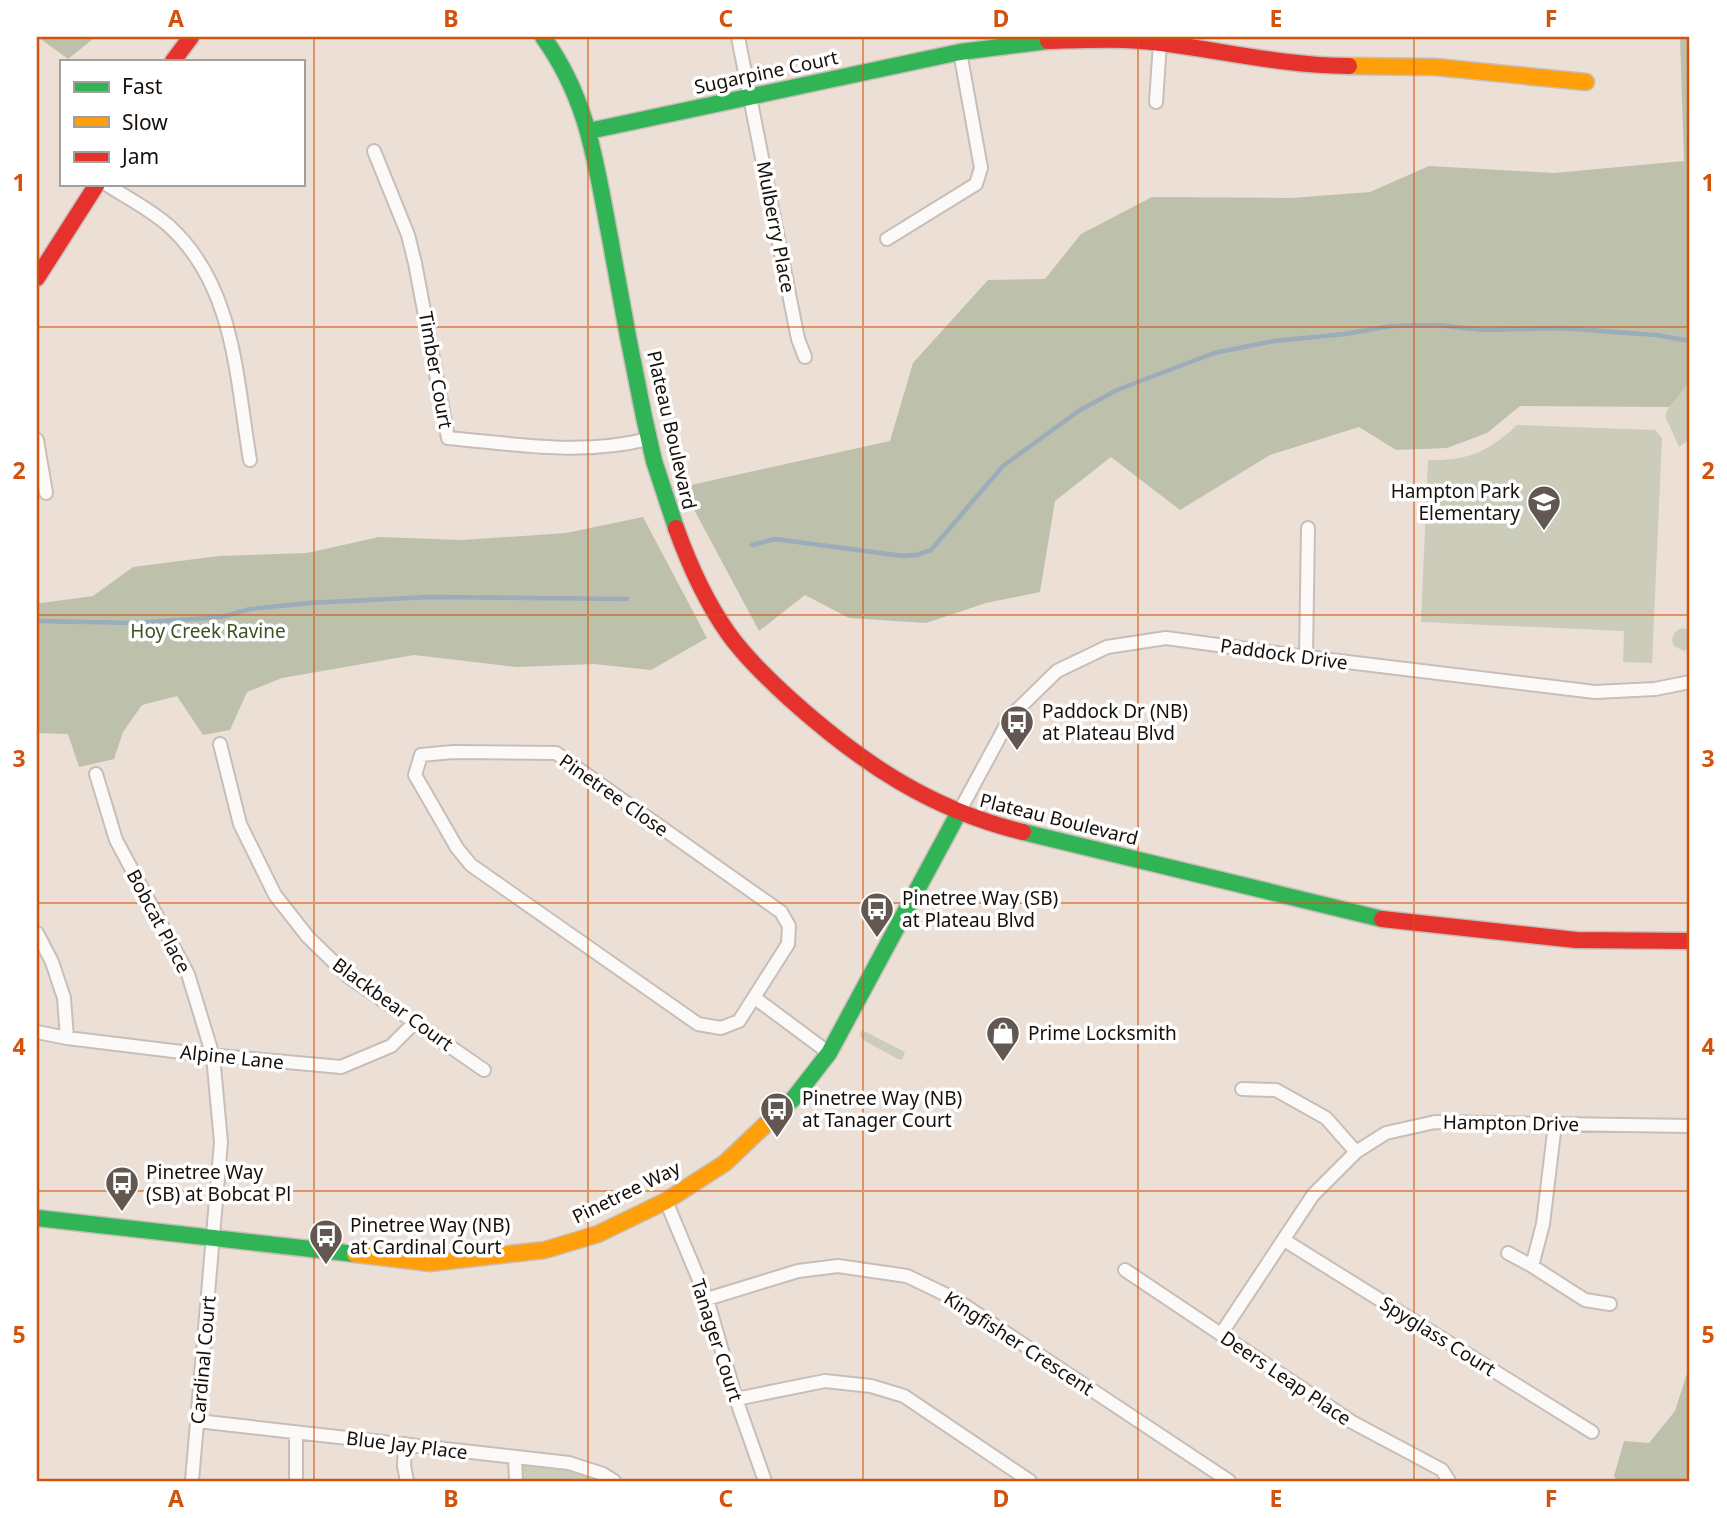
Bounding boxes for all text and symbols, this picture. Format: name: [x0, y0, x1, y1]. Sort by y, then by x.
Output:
text: A: [168, 2, 184, 34]
text: B: [443, 2, 459, 34]
text: C: [719, 2, 734, 34]
text: D: [993, 2, 1009, 34]
text: E: [1270, 2, 1282, 34]
text: F: [1545, 2, 1557, 34]
street label: Sugarpine Court: [692, 44, 840, 100]
legend: [60, 60, 304, 186]
text: Fast: [122, 72, 163, 100]
text: Slow: [122, 108, 168, 136]
text: Jam: [120, 142, 159, 170]
street label: Mulberry Place: [751, 159, 801, 295]
text: 1: [12, 166, 26, 198]
text: 1: [1701, 166, 1715, 198]
street label: Timber Court: [413, 309, 459, 431]
street label: Plateau Boulevard: [641, 348, 703, 512]
text: 2: [12, 454, 26, 486]
text: 2: [1701, 454, 1715, 486]
place label: Hampton Park Elementary: [1391, 478, 1520, 526]
school or university icon: Hampton Park Elementary: [1525, 483, 1563, 532]
park label: Hoy Creek Ravine: [130, 618, 286, 644]
street label: Paddock Drive: [1219, 632, 1349, 676]
place label: Paddock Dr (NB) at Plateau Blvd: [1042, 698, 1188, 746]
bus stop icon: Paddock Dr (NB) at Plateau Blvd: [998, 703, 1036, 752]
text: 3: [12, 742, 26, 774]
text: 3: [1701, 742, 1715, 774]
street label: Pinetree Close: [554, 748, 674, 842]
street label: Plateau Boulevard: [977, 787, 1141, 851]
street label: Bobcat Place: [121, 865, 197, 977]
place label: Pinetree Way (SB) at Plateau Blvd: [902, 885, 1058, 933]
bus stop icon: Pinetree Way (SB) at Plateau Blvd: [858, 890, 896, 939]
street label: Blackbear Court: [328, 951, 459, 1057]
shop icon: Prime Locksmith: [984, 1014, 1022, 1063]
place label: Prime Locksmith: [1028, 1020, 1177, 1046]
text: 4: [12, 1030, 26, 1062]
text: 4: [1701, 1030, 1715, 1062]
street label: Alpine Lane: [179, 1039, 285, 1075]
place label: Pinetree Way (NB) at Tanager Court: [802, 1085, 962, 1133]
bus stop icon: Pinetree Way (NB) at Tanager Court: [758, 1090, 796, 1139]
street label: Hampton Drive: [1443, 1109, 1579, 1137]
street label: Pinetree Way: [568, 1154, 685, 1229]
place label: Pinetree Way (SB) at Bobcat Pl: [146, 1159, 291, 1207]
bus stop icon: Pinetree Way (SB) at Bobcat Pl: [103, 1164, 141, 1213]
place label: Pinetree Way (NB) at Cardinal Court: [350, 1212, 510, 1260]
bus stop icon: Pinetree Way (NB) at Cardinal Court: [307, 1217, 345, 1266]
street label: Tanager Court: [685, 1275, 749, 1405]
street label: Kingfisher Crescent: [939, 1285, 1099, 1401]
street label: Spyglass Court: [1375, 1290, 1501, 1382]
street label: Cardinal Court: [184, 1295, 222, 1425]
text: 5: [12, 1318, 26, 1350]
text: 5: [1701, 1318, 1715, 1350]
street label: Deers Leap Place: [1216, 1325, 1356, 1431]
street label: Blue Jay Place: [345, 1425, 469, 1465]
text: A: [168, 1482, 184, 1514]
text: B: [443, 1482, 459, 1514]
text: C: [719, 1482, 734, 1514]
text: D: [993, 1482, 1009, 1514]
text: E: [1270, 1482, 1282, 1514]
text: F: [1545, 1482, 1557, 1514]

